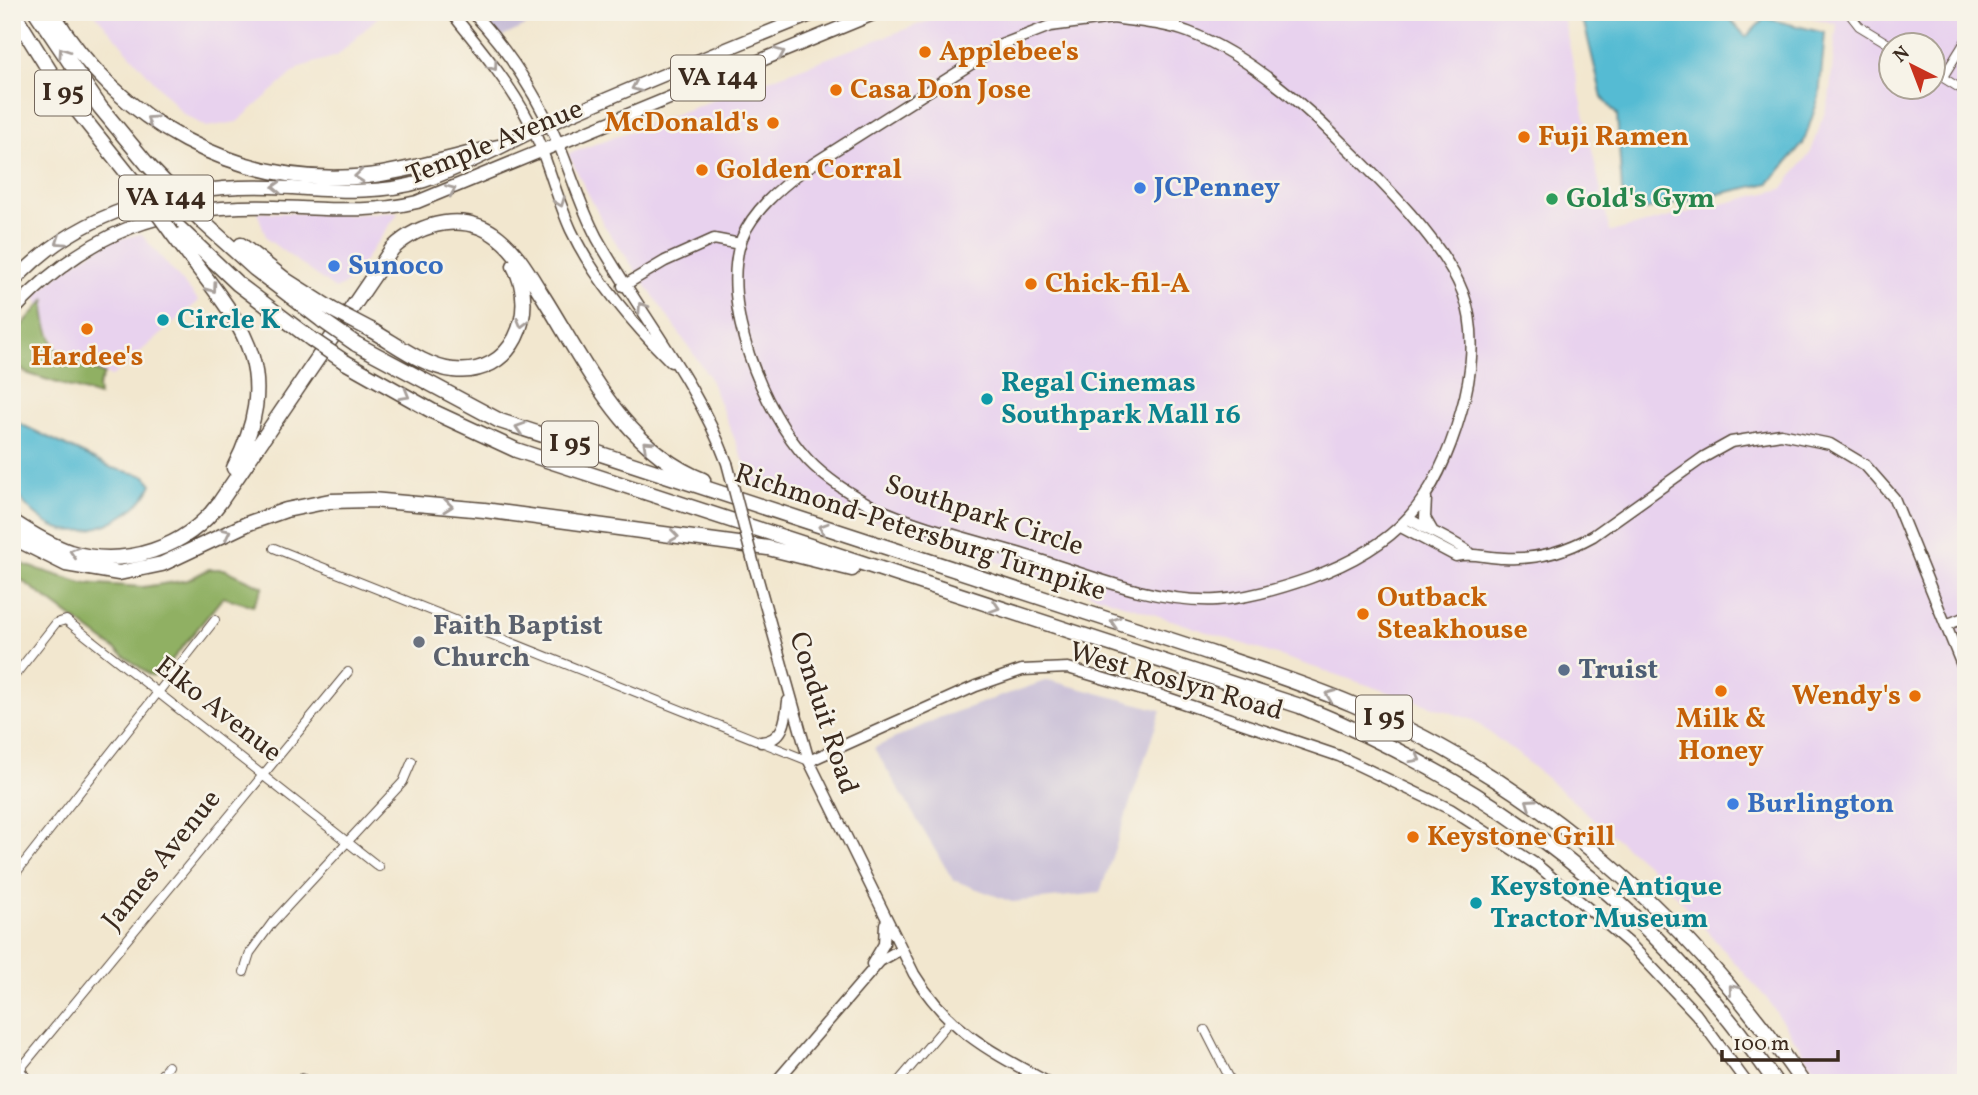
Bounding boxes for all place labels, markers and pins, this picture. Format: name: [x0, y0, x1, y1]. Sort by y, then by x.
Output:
place label: Applebee's: [939, 33, 1079, 72]
marker: Applebee's: [917, 44, 933, 60]
place label: Casa Don Jose: [850, 71, 1031, 110]
marker: Casa Don Jose: [828, 82, 844, 98]
place label: McDonald's: [605, 104, 759, 143]
marker: McDonald's: [765, 115, 781, 131]
place label: Fuji Ramen: [1538, 118, 1689, 157]
marker: Fuji Ramen: [1516, 129, 1532, 145]
place label: Golden Corral: [716, 151, 902, 190]
marker: Golden Corral: [694, 162, 710, 178]
place label: JCPenney: [1153, 169, 1280, 208]
marker: JCPenney: [1132, 180, 1148, 196]
place label: Gold's Gym: [1566, 180, 1715, 219]
marker: Gold's Gym: [1544, 191, 1560, 207]
place label: Sunoco: [348, 247, 444, 286]
marker: Sunoco: [326, 258, 342, 274]
place label: Chick-fil-A: [1045, 265, 1190, 304]
marker: Chick-fil-A: [1023, 276, 1039, 292]
place label: Circle K: [177, 301, 281, 340]
marker: Circle K: [155, 312, 171, 328]
marker: Hardee's: [79, 321, 95, 337]
place label: Hardee's: [30, 338, 144, 377]
place label: Regal Cinemas Southpark Mall 16: [1001, 364, 1241, 435]
marker: Regal Cinemas Southpark Mall 16: [979, 391, 995, 407]
place label: Outback Steakhouse: [1377, 579, 1528, 650]
marker: Outback Steakhouse: [1355, 606, 1371, 622]
place label: Faith Baptist Church: [433, 607, 603, 678]
marker: Faith Baptist Church: [411, 634, 427, 650]
place label: Truist: [1578, 651, 1658, 690]
marker: Truist: [1556, 662, 1572, 678]
place label: Wendy's: [1792, 677, 1901, 716]
marker: Milk & Honey: [1713, 683, 1729, 699]
marker: Wendy's: [1907, 688, 1923, 704]
place label: Milk & Honey: [1676, 700, 1766, 771]
place label: Burlington: [1747, 785, 1894, 824]
marker: Burlington: [1725, 796, 1741, 812]
place label: Keystone Grill: [1427, 818, 1615, 857]
marker: Keystone Grill: [1405, 829, 1421, 845]
place label: Keystone Antique Tractor Museum: [1490, 868, 1722, 939]
marker: Keystone Antique Tractor Museum: [1468, 895, 1484, 911]

